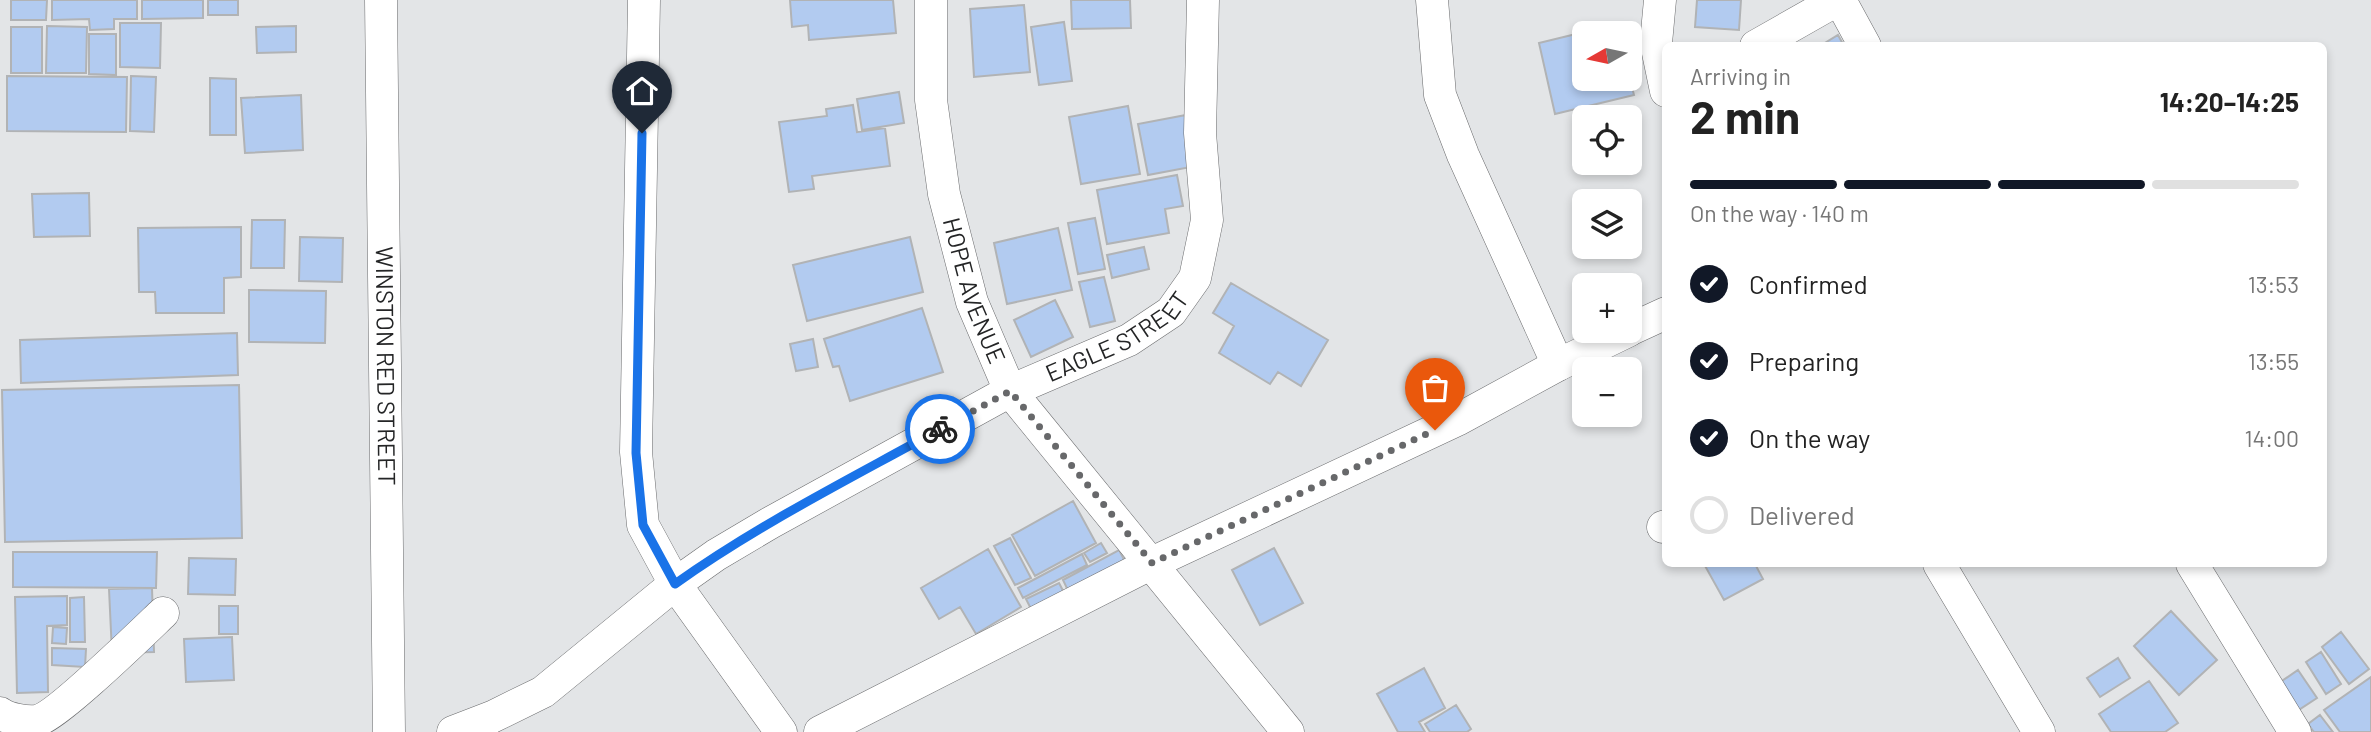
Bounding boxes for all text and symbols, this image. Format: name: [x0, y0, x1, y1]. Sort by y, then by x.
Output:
north arrow: [1572, 21, 1642, 91]
map controls: [1572, 21, 1642, 427]
pin: [612, 61, 672, 133]
text: Arriving in: [1690, 62, 1791, 90]
icon: home: [623, 72, 661, 110]
text: 14:20–14:25: [2160, 86, 2299, 117]
text: 2 min: [1690, 88, 1800, 143]
button: locate: [1572, 105, 1642, 175]
button: layers: [1572, 189, 1642, 259]
text: On the way · 140 m: [1690, 199, 1869, 227]
street label: HOPE AVENUE: [938, 214, 1013, 368]
street label: WINSTON RED STREET: [371, 246, 402, 486]
icon: check: [1690, 265, 1728, 303]
text: Confirmed: [1749, 268, 1868, 299]
text: 13:53: [2248, 270, 2299, 298]
button: +: [1572, 273, 1642, 343]
street label: EAGLE STREET: [1041, 285, 1194, 387]
icon: check: [1690, 342, 1728, 380]
text: Preparing: [1749, 345, 1859, 376]
text: 13:55: [2248, 347, 2299, 375]
button: −: [1572, 357, 1642, 427]
pin: [1405, 358, 1465, 430]
icon: bag: [1416, 369, 1454, 407]
courier: [905, 394, 975, 464]
icon: bike: [921, 410, 959, 448]
icon: check: [1690, 419, 1728, 457]
text: On the way: [1749, 422, 1870, 453]
text: 14:00: [2244, 424, 2299, 452]
text: Delivered: [1749, 499, 1855, 530]

